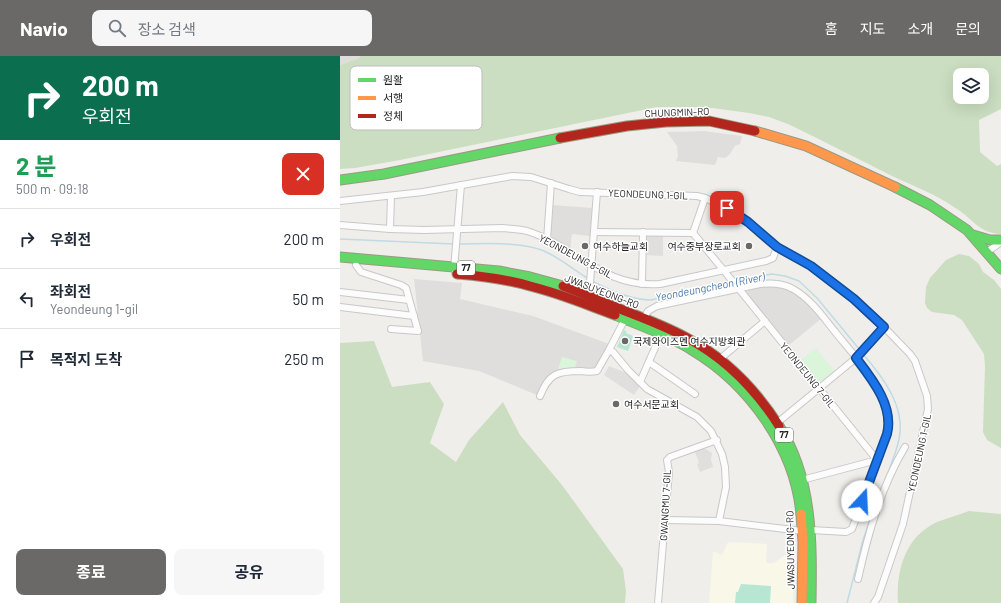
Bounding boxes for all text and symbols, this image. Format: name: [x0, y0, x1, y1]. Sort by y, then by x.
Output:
search box: [92, 10, 372, 46]
text: Navio: [20, 17, 68, 40]
icon: search: [106, 17, 128, 39]
text: 장소 검색: [138, 20, 196, 38]
text: 홈: [825, 20, 838, 37]
text: 지도: [860, 20, 885, 37]
text: 소개: [907, 20, 933, 37]
text: 문의: [955, 20, 981, 37]
legend: [350, 66, 482, 130]
text: 200 m: [82, 68, 159, 102]
map controls: [953, 68, 989, 104]
button: layers: [953, 68, 989, 104]
icon: right: [16, 72, 68, 124]
text: 원활: [383, 73, 403, 86]
text: 서행: [383, 91, 403, 104]
text: 우회전: [82, 105, 132, 127]
street label: CHUNGMIN-RO: [644, 105, 710, 119]
text: 정체: [383, 109, 403, 122]
text: 2 분: [16, 151, 56, 180]
button: close: [282, 153, 324, 195]
text: 500 m · 09:18: [16, 181, 89, 197]
street label: YEONDEUNG 1-GIL: [608, 187, 688, 201]
pin: [710, 191, 744, 225]
icon: arrive: [716, 197, 738, 219]
icon: right: [16, 228, 38, 250]
text: 우회전: [50, 230, 91, 248]
text: 200 m: [284, 230, 324, 248]
street label: YEONDEUNG 8-GIL: [537, 232, 615, 281]
place label: 여수하늘교회: [593, 240, 648, 252]
place label: 여수중부장로교회: [667, 240, 741, 252]
marker: 여수하늘교회: [580, 241, 590, 251]
marker: 여수중부장로교회: [744, 241, 754, 251]
road number: 77: [457, 261, 475, 275]
water label: Yeondeungcheon (River): [654, 269, 767, 303]
street label: JWASUYEONG-RO: [563, 271, 641, 311]
text: 좌회전: [50, 282, 91, 300]
icon: left: [16, 288, 38, 310]
text: 50 m: [292, 290, 324, 308]
text: Yeondeung 1-gil: [50, 301, 138, 317]
place label: 국제와이즈멘 여수지방회관: [633, 335, 746, 347]
marker: 국제와이즈멘 여수지방회관: [620, 336, 630, 346]
street label: YEONDEUNG 7-GIL: [778, 340, 838, 411]
icon: arrive: [16, 348, 38, 370]
text: 목적지 도착: [50, 350, 122, 368]
text: 250 m: [284, 350, 324, 368]
place label: 여수서문교회: [624, 398, 679, 410]
marker: 여수서문교회: [611, 399, 621, 409]
street label: YEONDEUNG 1-GIL: [905, 412, 933, 493]
road number: 77: [775, 428, 793, 442]
street label: GWANGMU 7-GIL: [657, 469, 673, 541]
position arrow: [841, 480, 883, 522]
street label: JWASUYEONG-RO: [783, 511, 797, 589]
button: 종료: [16, 549, 166, 595]
button: 공유: [174, 549, 324, 595]

